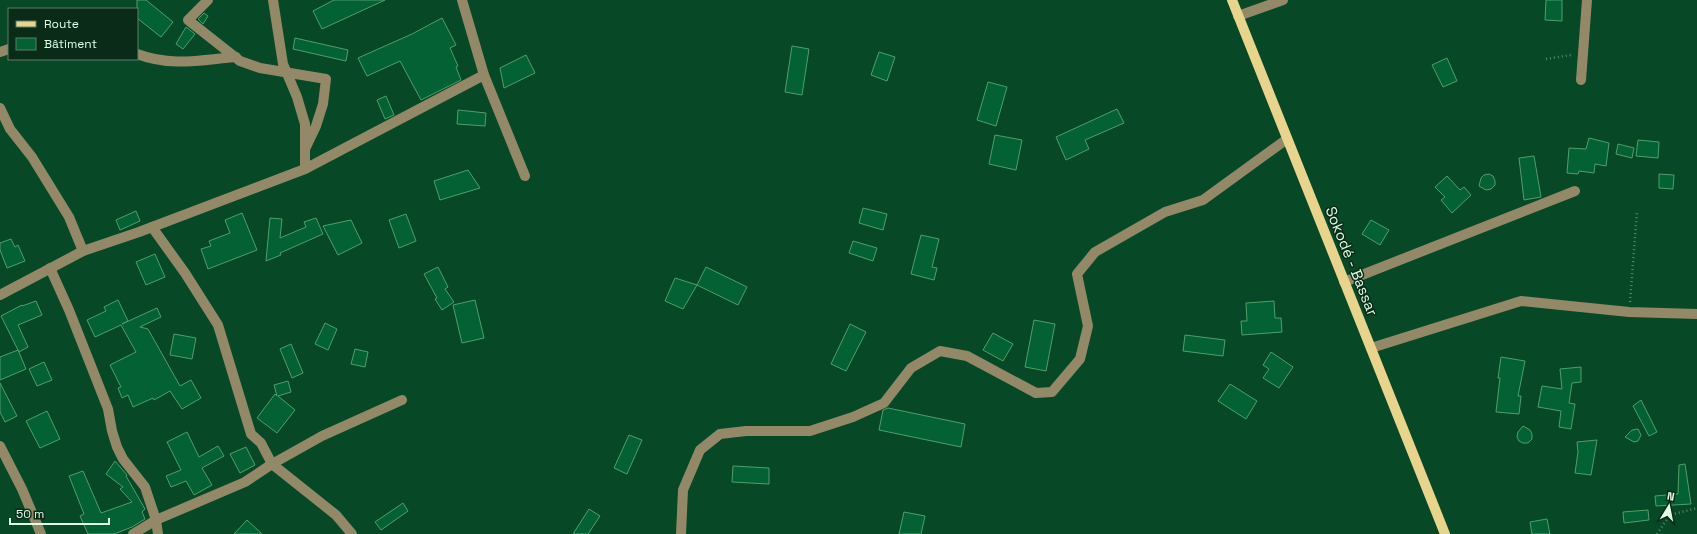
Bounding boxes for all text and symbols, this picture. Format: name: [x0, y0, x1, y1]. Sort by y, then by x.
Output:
legend: [8, 8, 138, 60]
text: Route: [44, 16, 79, 32]
text: Bâtiment: [44, 36, 97, 52]
street label: Sokodé - Bassar: [1321, 204, 1383, 319]
north arrow: [1649, 486, 1689, 526]
text: N: [1666, 489, 1676, 504]
scale bar: [10, 500, 109, 526]
text: 50 m: [16, 506, 44, 522]

